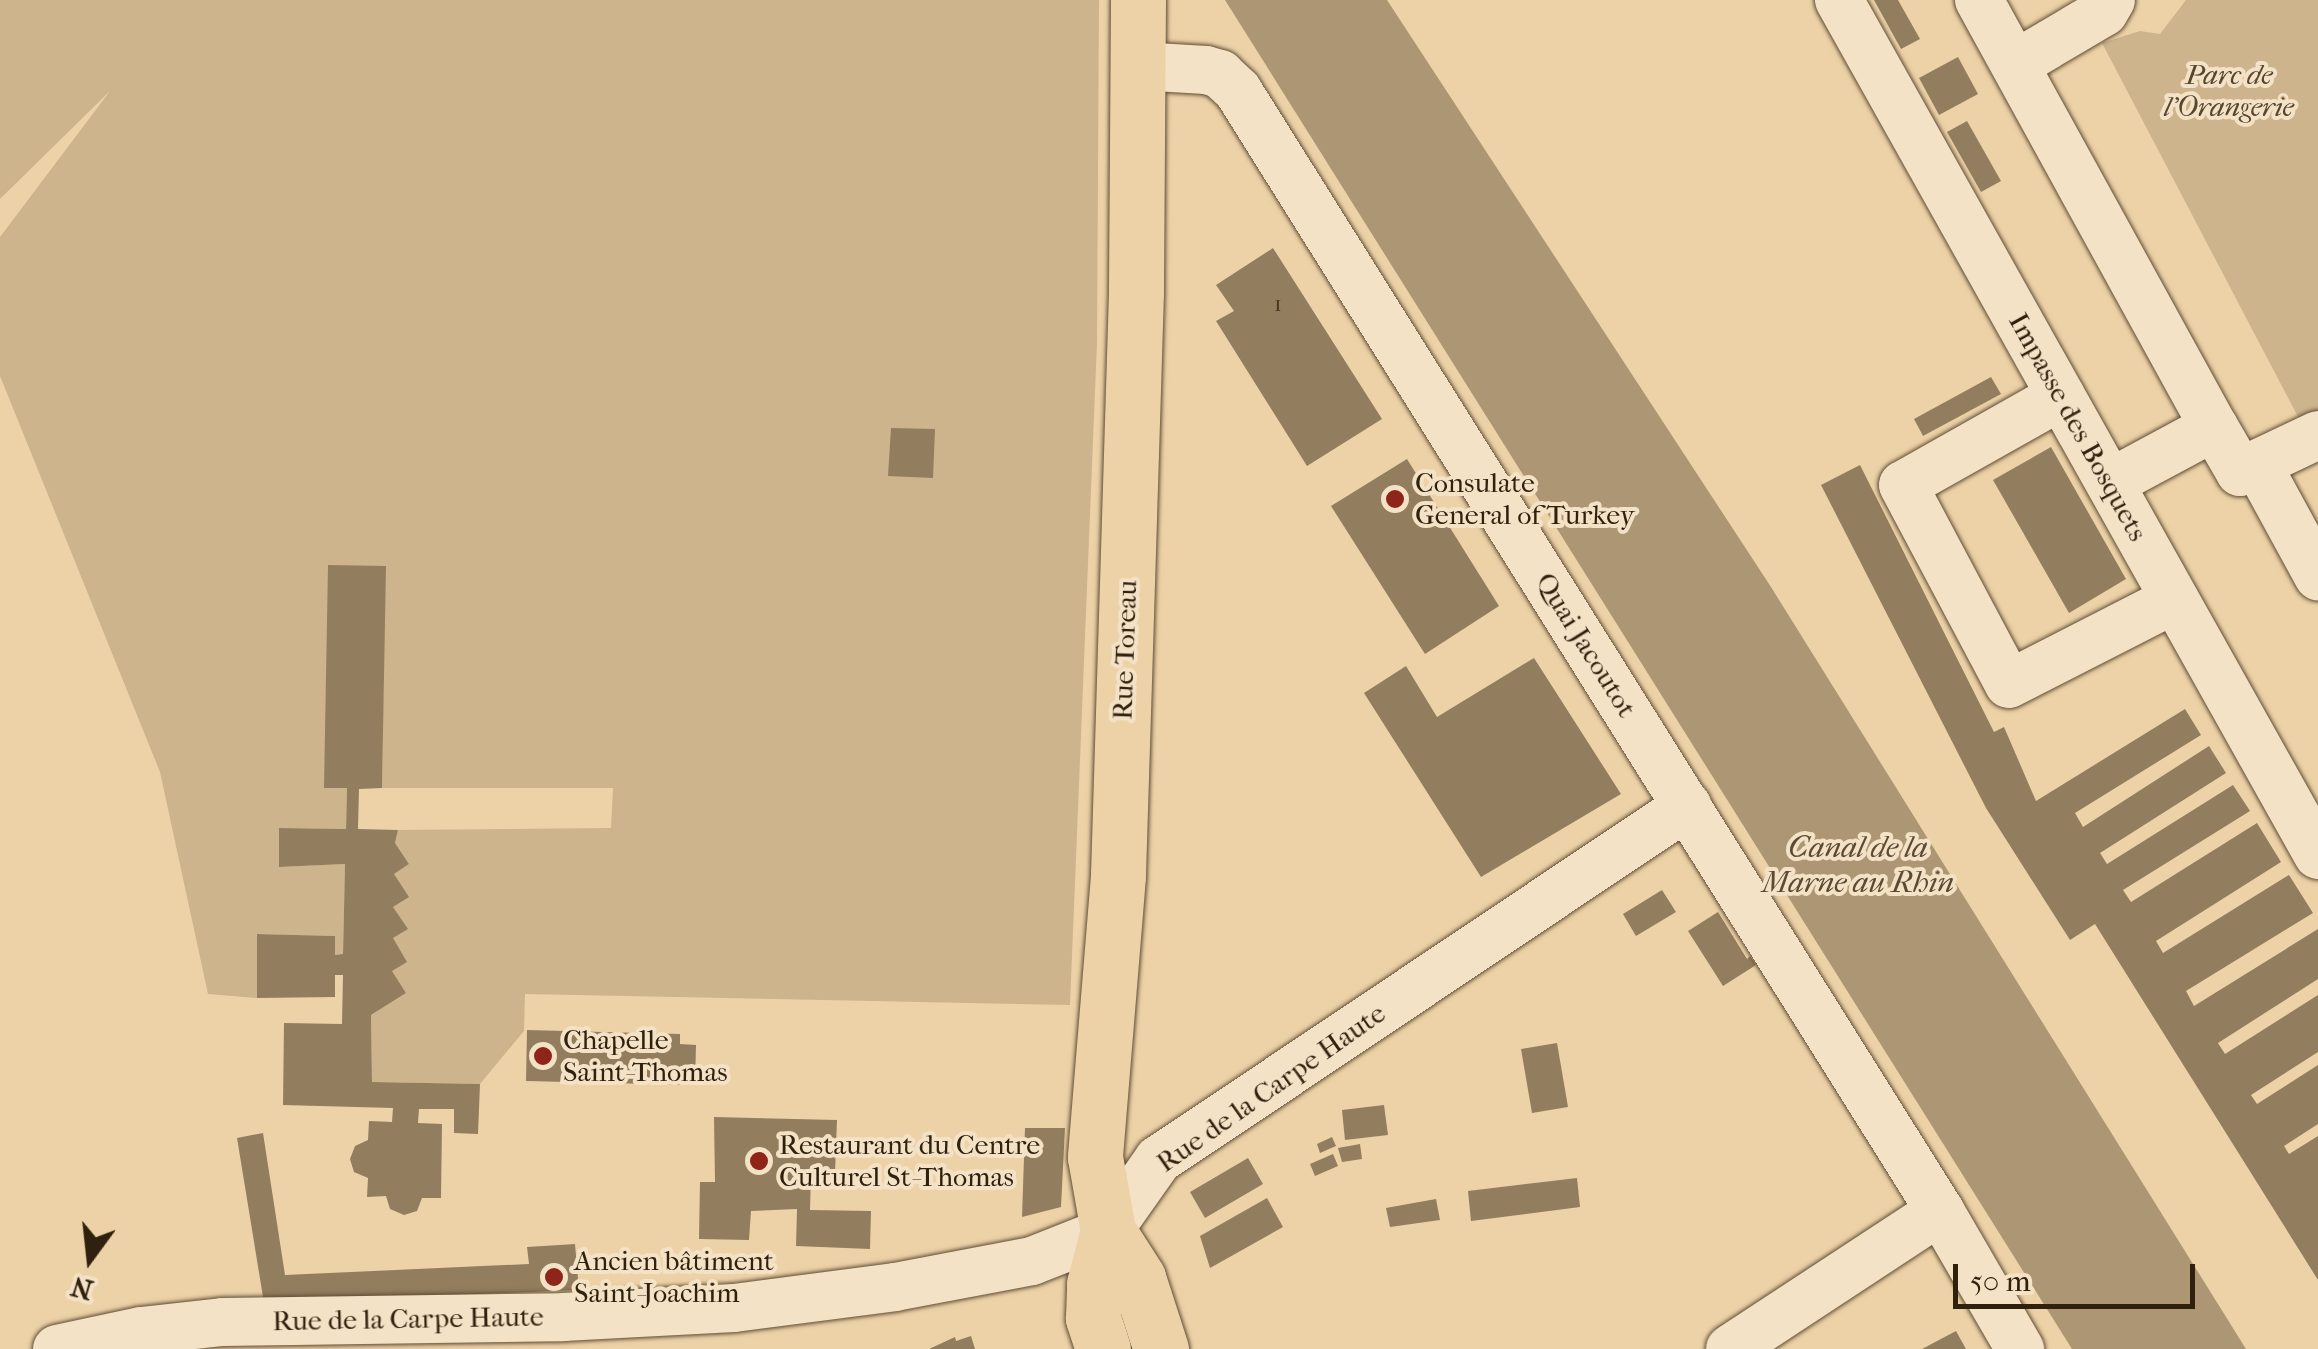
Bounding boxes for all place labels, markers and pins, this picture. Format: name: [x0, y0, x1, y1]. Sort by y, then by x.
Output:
place label: Consulate General of Turkey: [1415, 466, 1635, 532]
marker: Consulate General of Turkey: [1384, 488, 1406, 510]
place label: Chapelle Saint-Thomas: [563, 1023, 728, 1089]
marker: Chapelle Saint-Thomas: [532, 1045, 554, 1067]
place label: Restaurant du Centre Culturel St-Thomas: [779, 1128, 1040, 1194]
marker: Restaurant du Centre Culturel St-Thomas: [748, 1150, 770, 1172]
place label: Ancien bâtiment Saint-Joachim: [574, 1244, 774, 1310]
marker: Ancien bâtiment Saint-Joachim: [543, 1266, 565, 1288]

